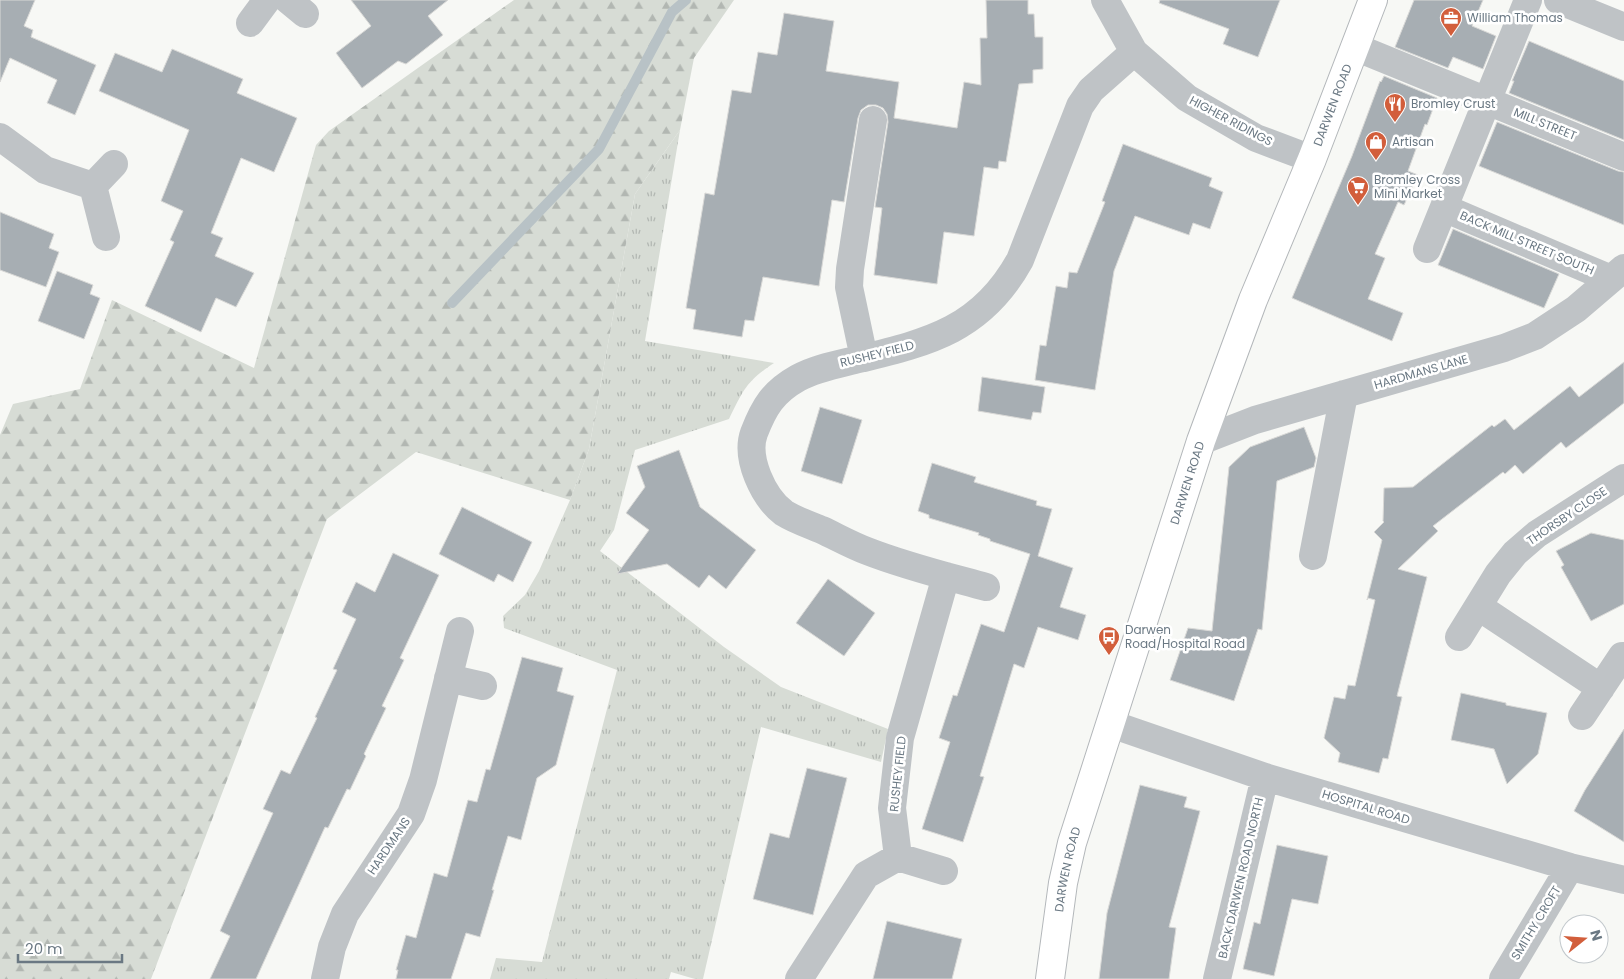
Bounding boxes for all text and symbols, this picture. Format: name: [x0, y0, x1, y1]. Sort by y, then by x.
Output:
office icon: William Thomas: [1439, 6, 1463, 37]
place label: William Thomas: [1467, 9, 1563, 26]
street label: DARWEN ROAD: [1309, 61, 1356, 148]
street label: HIGHER RIDINGS: [1187, 91, 1276, 150]
restaurant icon: Bromley Crust: [1383, 92, 1407, 123]
place label: Bromley Crust: [1411, 95, 1495, 112]
street label: MILL STREET: [1511, 103, 1580, 144]
shop icon: Artisan: [1364, 130, 1388, 161]
place label: Artisan: [1392, 133, 1434, 150]
place label: Bromley Cross Mini Market: [1374, 171, 1460, 202]
supermarket icon: Bromley Cross Mini Market: [1346, 175, 1370, 206]
street label: BACK MILL STREET SOUTH: [1458, 207, 1597, 279]
street label: RUSHEY FIELD: [838, 336, 916, 371]
street label: HARDMANS LANE: [1372, 350, 1470, 393]
street label: DARWEN ROAD: [1166, 439, 1208, 527]
street label: THORSBY CLOSE: [1523, 482, 1610, 549]
place label: Darwen Road/Hospital Road: [1125, 621, 1245, 652]
bus stop icon: Darwen Road/Hospital Road: [1097, 625, 1121, 656]
street label: RUSHEY FIELD: [885, 735, 910, 813]
street label: HOSPITAL ROAD: [1320, 785, 1412, 828]
street label: BACK DARWEN ROAD NORTH: [1214, 796, 1267, 960]
street label: HARDMANS: [363, 814, 414, 878]
street label: DARWEN ROAD: [1050, 825, 1085, 913]
street label: SMITHY CROFT: [1507, 882, 1565, 963]
north arrow: [1559, 914, 1609, 964]
text: N: [1585, 927, 1608, 943]
scale bar: [18, 932, 121, 964]
text: 20 m: [25, 938, 63, 959]

